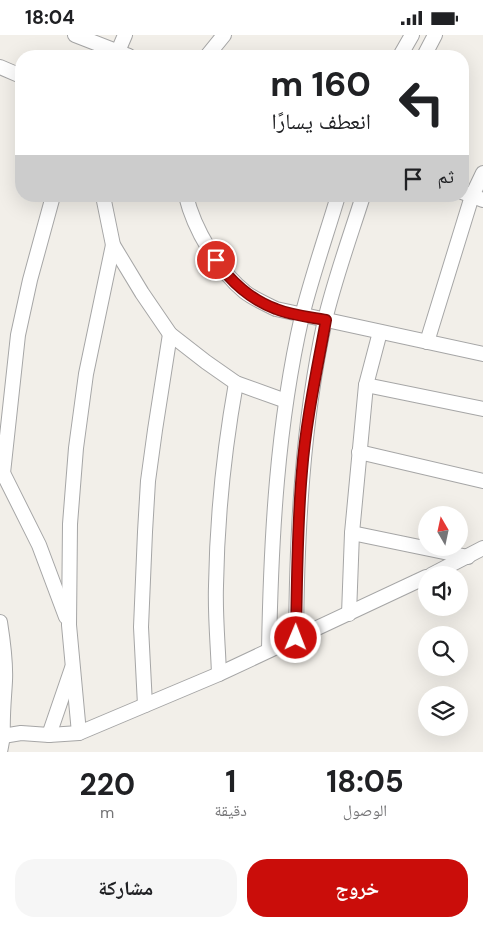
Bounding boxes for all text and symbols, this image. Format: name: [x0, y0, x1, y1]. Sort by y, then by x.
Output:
text: 18:04: [25, 5, 75, 30]
text: 160 m: [270, 61, 371, 107]
icon: left: [389, 70, 454, 135]
text: انعطف يسارًا: [272, 107, 371, 136]
text: ثم: [437, 164, 454, 189]
icon: arrive: [399, 165, 427, 193]
pin: [195, 239, 237, 281]
icon: arrive: [202, 246, 230, 274]
north arrow: [418, 506, 468, 556]
map controls: [418, 506, 468, 736]
button: sound: [418, 566, 468, 616]
position arrow: [269, 611, 321, 663]
button: search: [418, 626, 468, 676]
button: layers: [418, 686, 468, 736]
text: 1: [225, 762, 236, 801]
text: 18:05: [326, 762, 404, 801]
text: 220: [79, 765, 135, 804]
text: دقيقة: [214, 800, 247, 821]
text: الوصول: [343, 800, 387, 821]
text: m: [100, 802, 114, 823]
button: مشاركة: [15, 859, 237, 917]
button: خروج: [247, 859, 468, 917]

